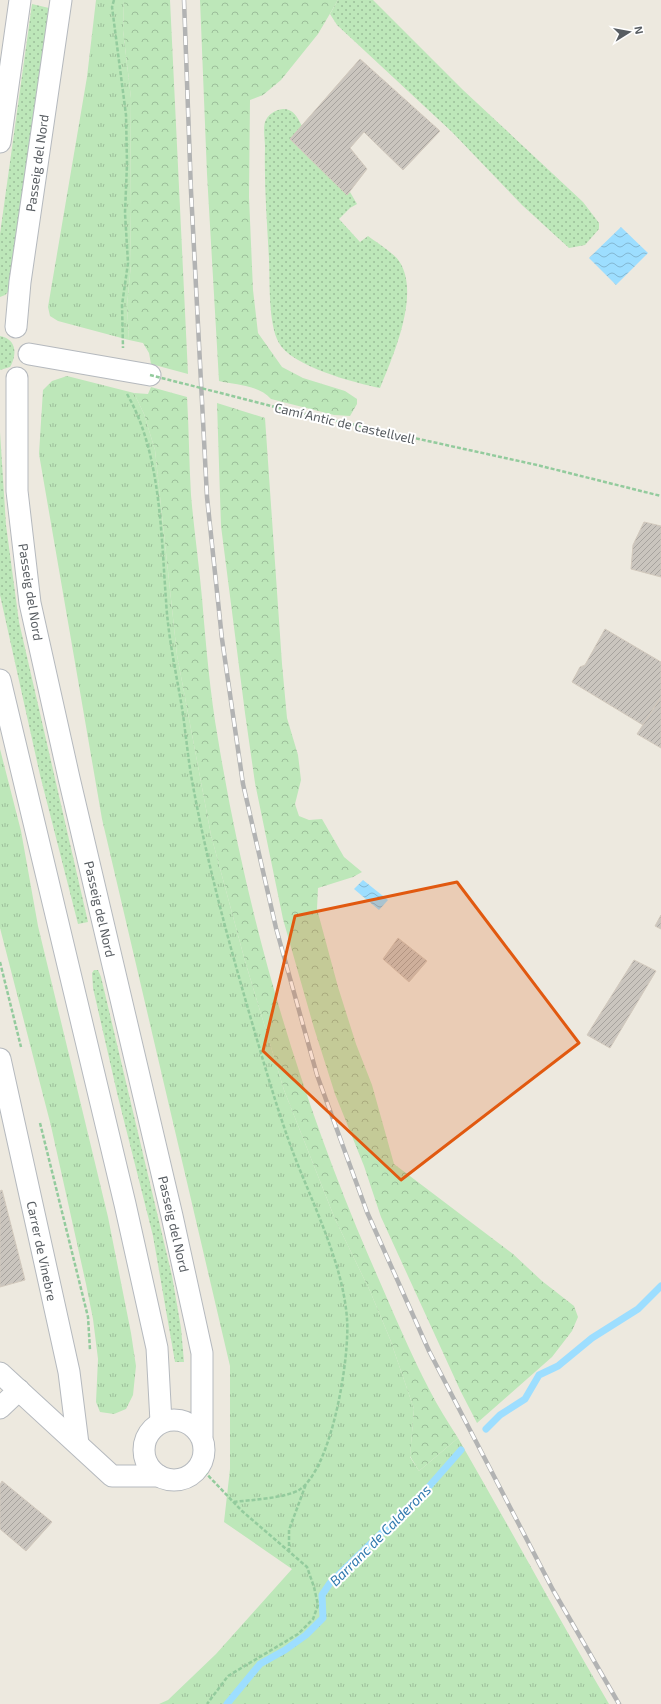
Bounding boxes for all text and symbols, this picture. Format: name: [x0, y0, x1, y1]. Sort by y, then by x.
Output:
north arrow: [609, 12, 649, 52]
text: N: [632, 25, 646, 35]
street label: Passeig del Nord: [22, 113, 52, 213]
street label: Camí Antic de Castellvell: [273, 399, 417, 447]
street label: Passeig del Nord: [15, 542, 47, 642]
street label: Passeig del Nord: [81, 859, 119, 959]
street label: Passeig del Nord: [155, 1174, 193, 1274]
street label: Carrer de Vinebre: [24, 1200, 60, 1302]
water label: Barranc de Calderons: [326, 1481, 434, 1589]

